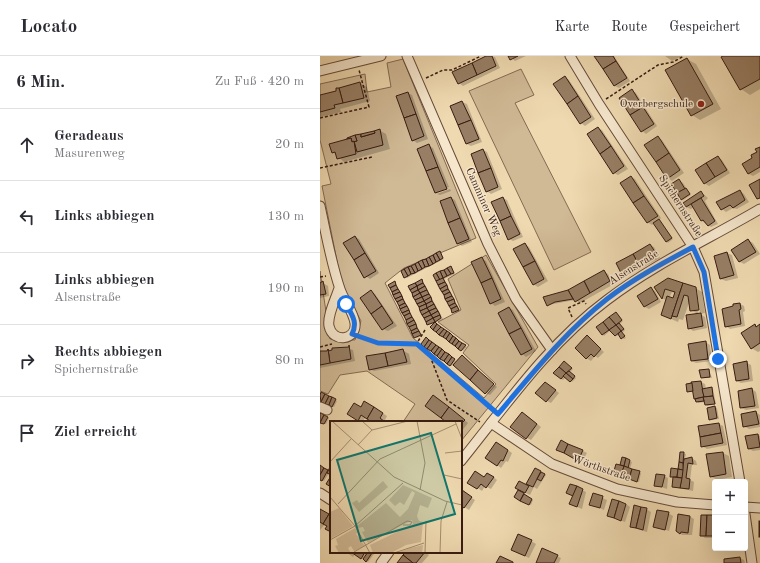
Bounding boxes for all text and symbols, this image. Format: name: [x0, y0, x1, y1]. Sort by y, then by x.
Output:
text: Locato: [20, 18, 77, 37]
text: Karte: [555, 20, 589, 34]
text: Route: [611, 20, 647, 34]
text: Gespeichert: [669, 20, 740, 34]
text: 6 Min.: [16, 74, 65, 91]
text: Zu Fuß · 420 m: [215, 75, 304, 88]
place label: Overbergschule: [620, 99, 693, 110]
marker: Overbergschule: [696, 99, 706, 109]
text: Geradeaus: [54, 129, 123, 144]
icon: ahead: [16, 134, 38, 156]
text: 20 m: [275, 138, 304, 151]
text: Masurenweg: [54, 147, 125, 160]
street label: Camminer Weg: [463, 166, 503, 238]
street label: Spichernstraße: [656, 173, 704, 239]
icon: left: [16, 206, 38, 228]
text: Links abbiegen: [54, 209, 155, 224]
text: 130 m: [267, 210, 304, 223]
street label: Alsenstraße: [607, 248, 661, 288]
text: Links abbiegen: [54, 273, 155, 288]
icon: left: [16, 278, 38, 300]
text: 190 m: [267, 282, 304, 295]
text: Alsenstraße: [54, 291, 121, 304]
route start: [337, 295, 355, 313]
text: Rechts abbiegen: [54, 345, 162, 360]
icon: right: [16, 350, 38, 372]
route end: [709, 350, 727, 368]
text: 80 m: [275, 354, 304, 367]
text: Spichernstraße: [54, 363, 138, 376]
inset map: [330, 421, 462, 553]
icon: arrive: [16, 422, 38, 444]
text: Ziel erreicht: [54, 425, 137, 440]
street label: Wörthstraße: [570, 454, 632, 484]
map controls: [712, 479, 748, 551]
button: +: [712, 479, 748, 515]
button: −: [712, 515, 748, 551]

